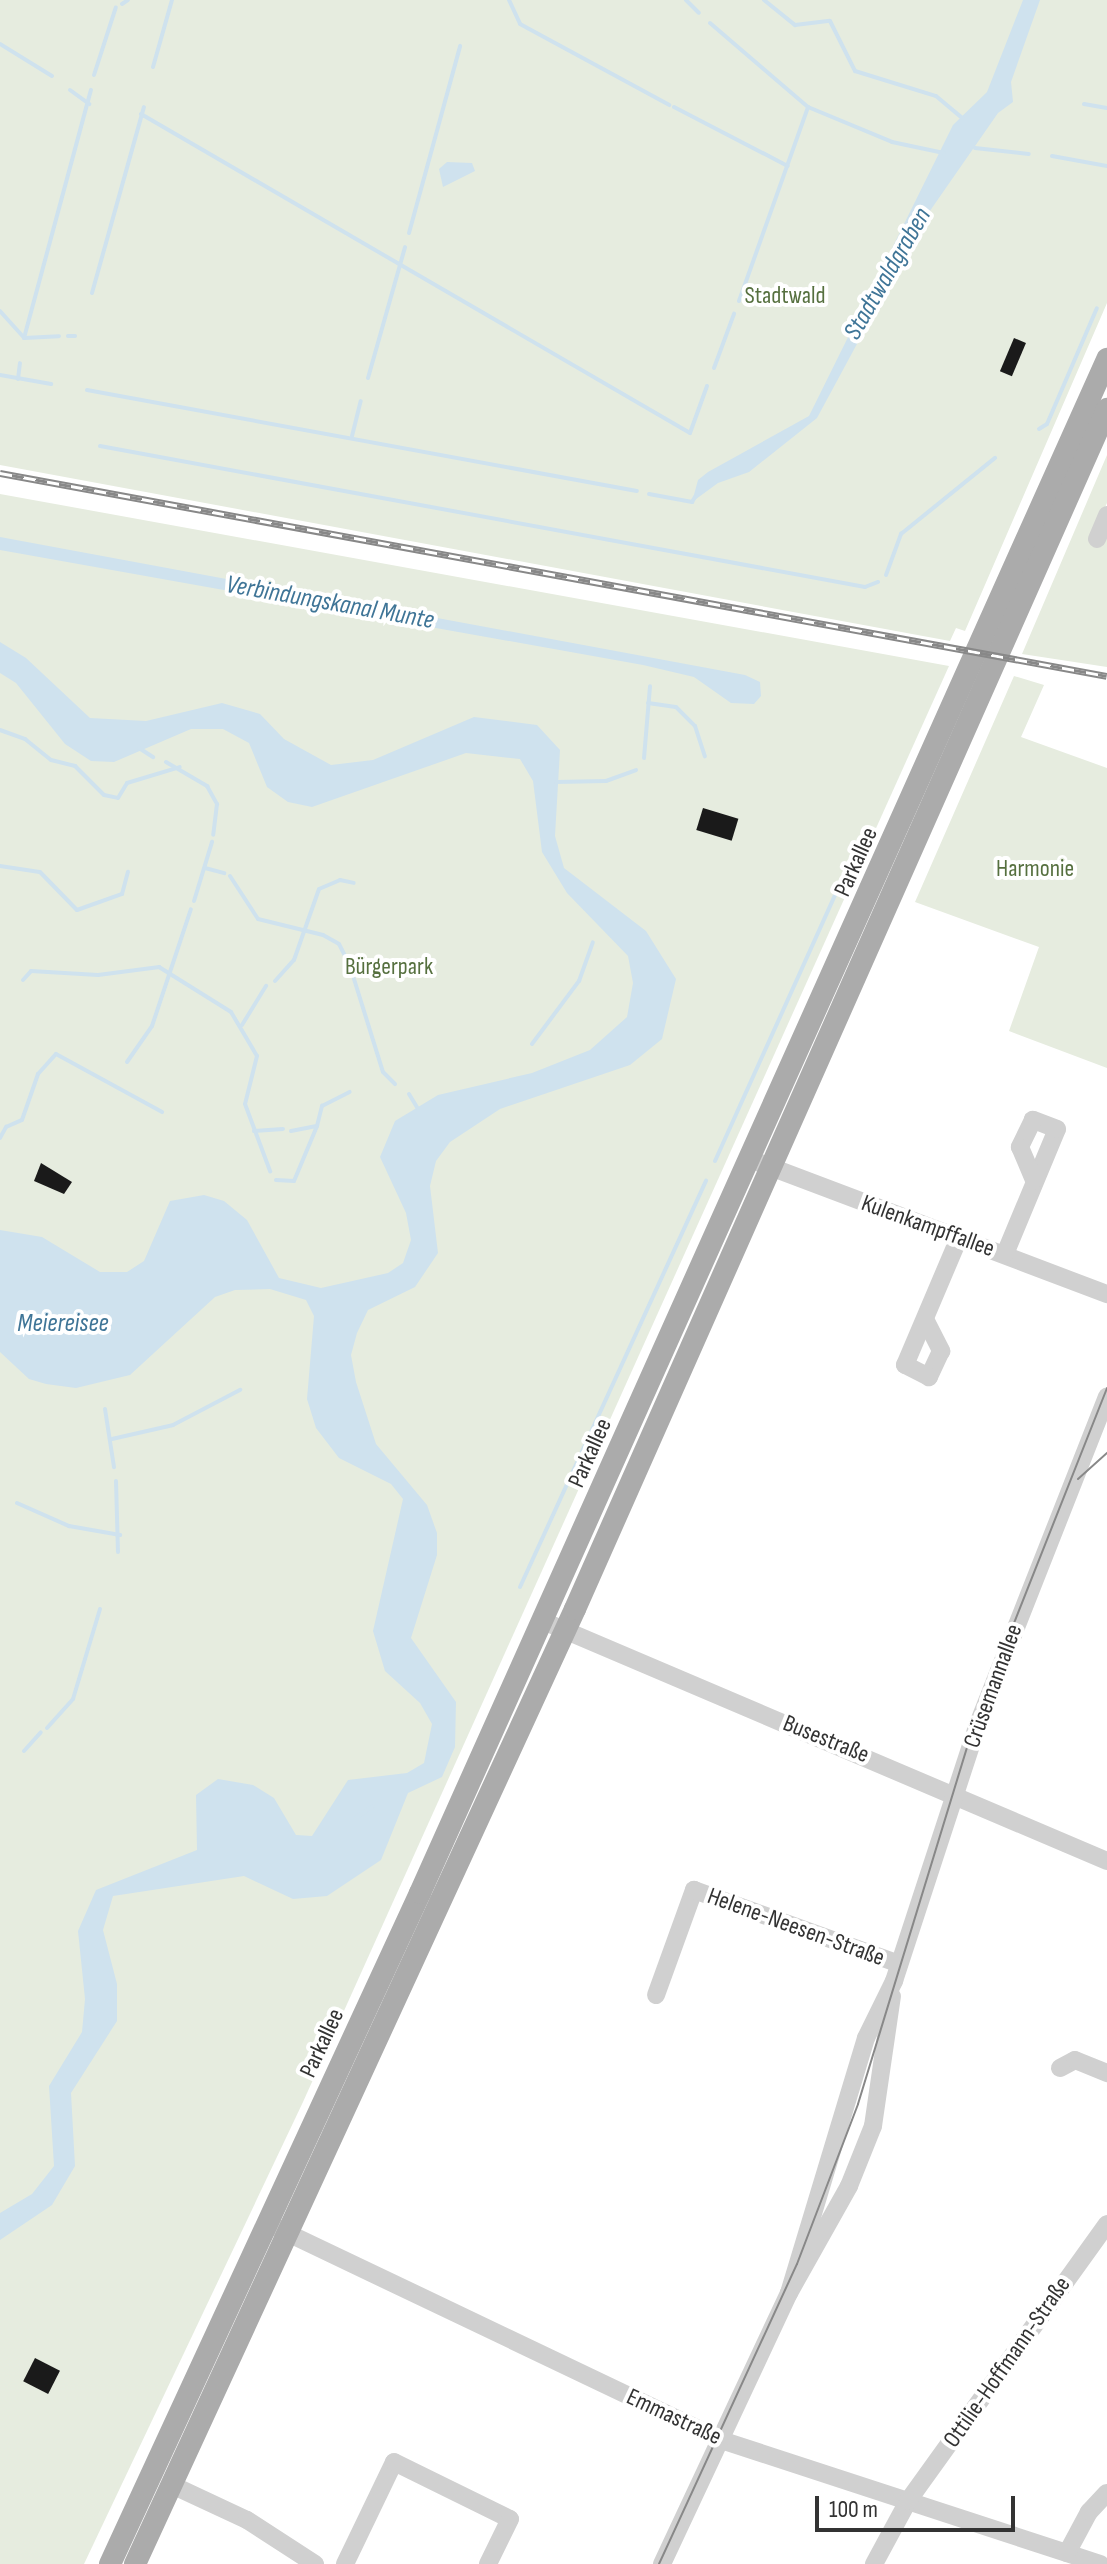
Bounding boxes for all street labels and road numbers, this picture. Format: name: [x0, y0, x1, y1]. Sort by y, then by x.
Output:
street label: Parkallee: [828, 823, 884, 901]
street label: Kulenkampffallee: [857, 1189, 999, 1263]
street label: Parkallee: [562, 1414, 618, 1492]
street label: Crüsemannallee: [957, 1620, 1029, 1752]
street label: Busestraße: [779, 1709, 873, 1769]
street label: Helene-Neesen-Straße: [703, 1882, 889, 1972]
street label: Parkallee: [294, 2004, 350, 2082]
street label: Ottilie-Hoffmann-Straße: [937, 2271, 1077, 2453]
street label: Emmastraße: [622, 2383, 726, 2451]

